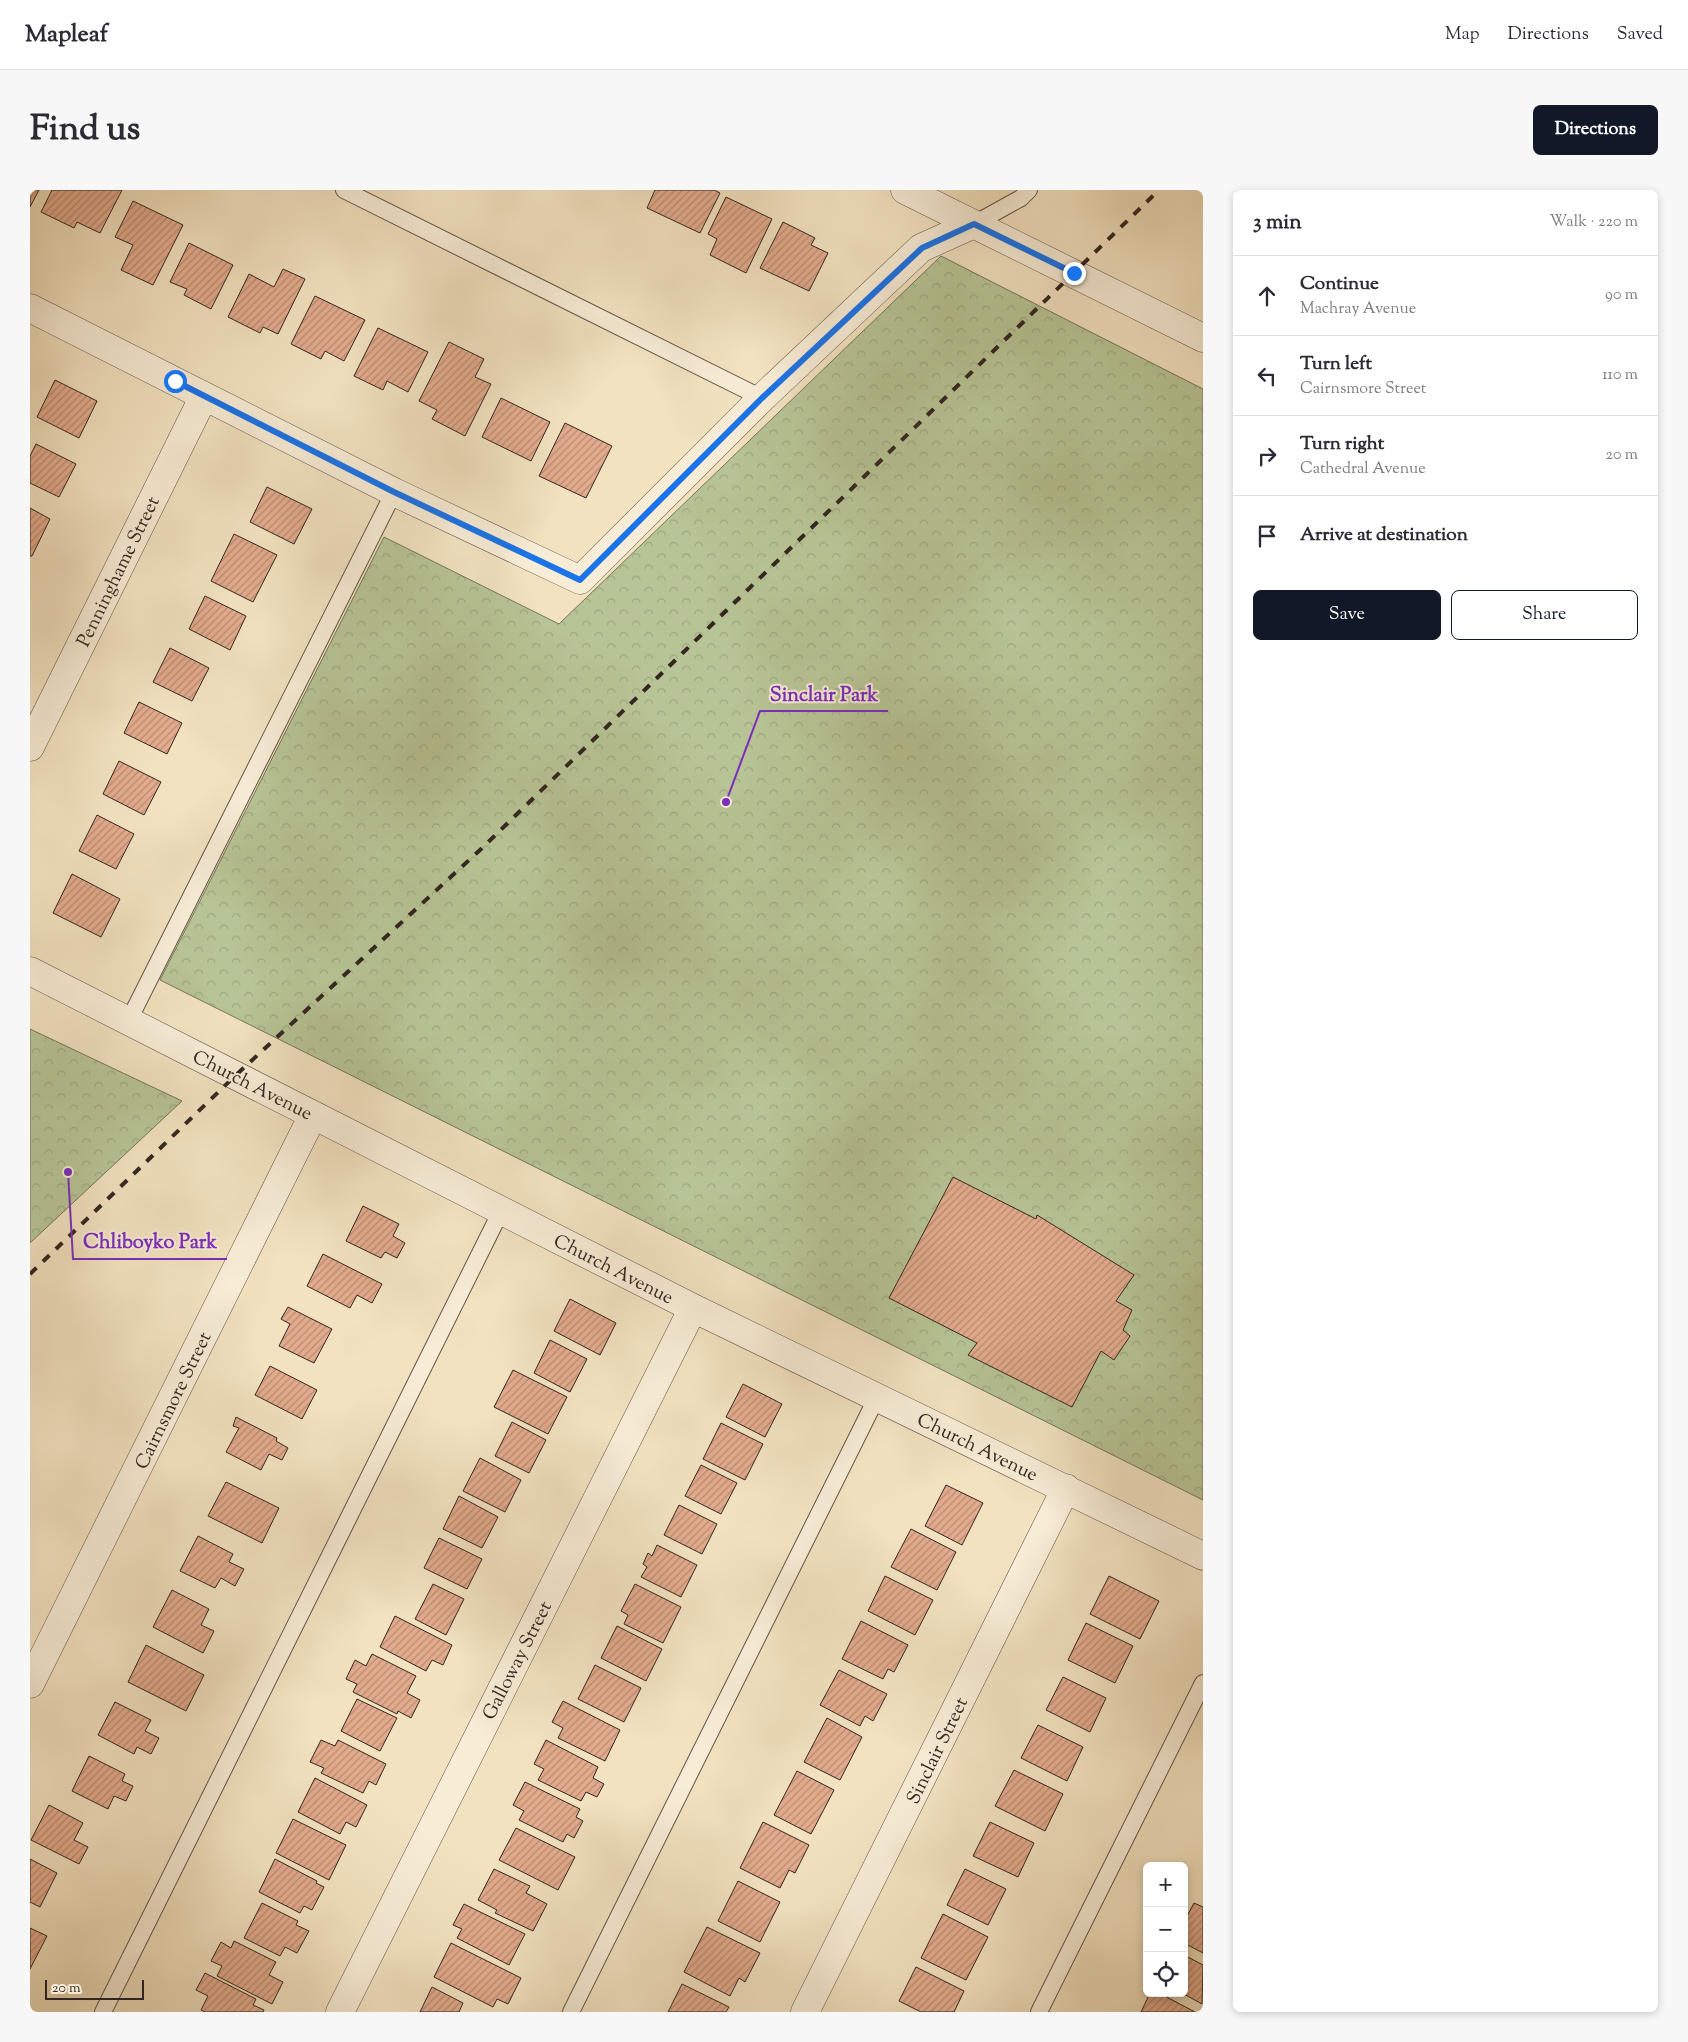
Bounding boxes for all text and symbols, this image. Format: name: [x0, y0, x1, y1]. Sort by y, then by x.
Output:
text: Mapleaf: [25, 18, 108, 52]
text: Map: [1445, 22, 1480, 48]
text: Directions: [1508, 22, 1589, 48]
text: Saved: [1617, 22, 1663, 48]
text: Find us: [30, 105, 140, 156]
button: Directions: [1533, 105, 1658, 155]
text: 3 min: [1253, 208, 1302, 238]
text: Walk · 220 m: [1550, 211, 1638, 234]
route end: [1063, 262, 1086, 285]
text: Continue: [1300, 271, 1379, 298]
icon: ahead: [1253, 282, 1281, 310]
text: 90 m: [1605, 284, 1638, 307]
text: Machray Avenue: [1300, 298, 1416, 321]
text: Turn left: [1300, 351, 1372, 378]
icon: left: [1253, 362, 1281, 390]
text: 110 m: [1602, 364, 1638, 387]
route start: [164, 370, 187, 393]
text: Cairnsmore Street: [1300, 378, 1426, 401]
text: Turn right: [1300, 431, 1384, 458]
icon: right: [1253, 442, 1281, 470]
text: 20 m: [1605, 444, 1638, 467]
text: Cathedral Avenue: [1300, 458, 1426, 481]
street label: Penninghame Street: [71, 492, 168, 652]
icon: arrive: [1253, 522, 1281, 550]
text: Arrive at destination: [1300, 522, 1468, 549]
button: Save: [1253, 590, 1441, 640]
button: Share: [1451, 590, 1638, 640]
callout: Sinclair Park: [760, 676, 888, 711]
text: Sinclair Park: [770, 682, 878, 711]
street label: Church Avenue: [187, 1044, 317, 1128]
callout: Chliboyko Park: [73, 1224, 227, 1259]
street label: Church Avenue: [548, 1228, 678, 1312]
text: Chliboyko Park: [83, 1229, 217, 1258]
street label: Cairnsmore Street: [129, 1327, 219, 1474]
street label: Church Avenue: [912, 1407, 1042, 1489]
street label: Galloway Street: [477, 1597, 560, 1725]
street label: Sinclair Street: [901, 1693, 976, 1809]
map controls: [1143, 1862, 1188, 1997]
button: +: [1143, 1862, 1188, 1907]
button: −: [1143, 1907, 1188, 1952]
button: locate: [1143, 1952, 1188, 1997]
scale bar: [45, 1977, 144, 2000]
text: 20 m: [52, 1979, 81, 1999]

